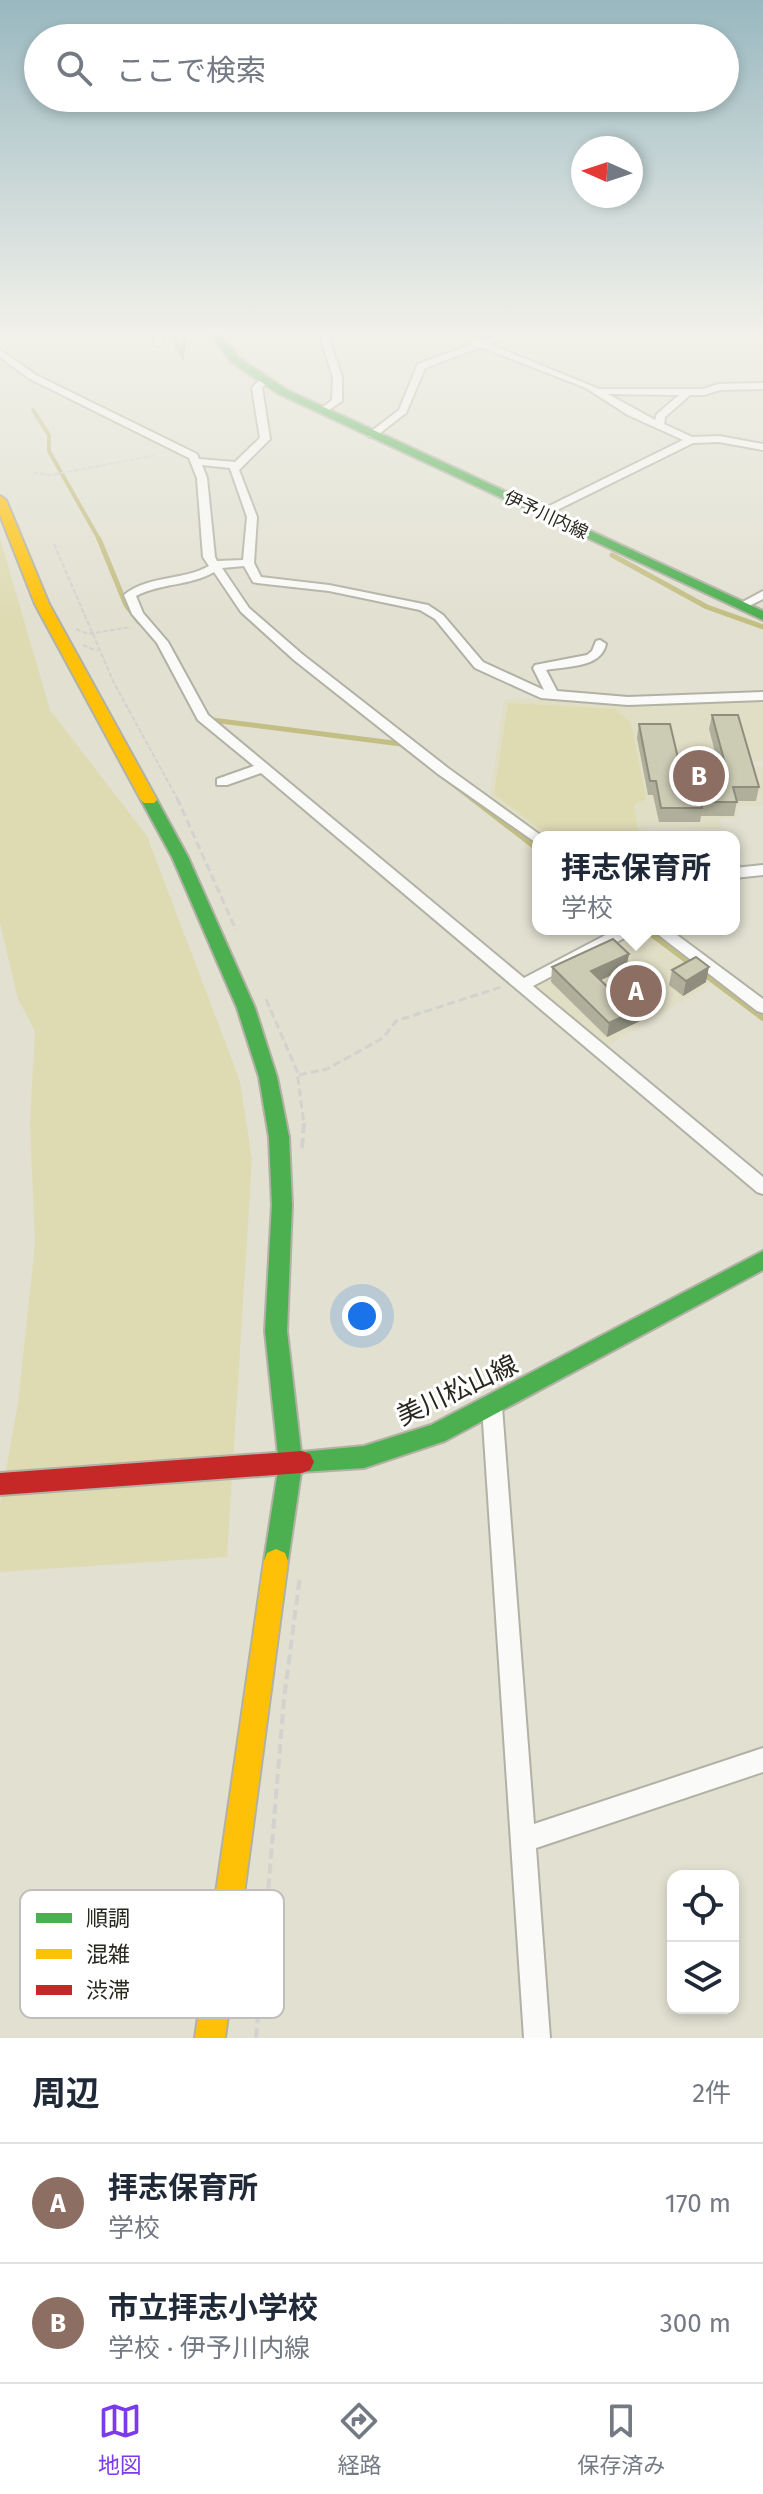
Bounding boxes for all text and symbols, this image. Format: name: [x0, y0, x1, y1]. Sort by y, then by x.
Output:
search box: [24, 24, 739, 112]
icon: search: [52, 46, 96, 90]
text: ここで検索: [116, 53, 266, 89]
north arrow: [571, 136, 643, 208]
street label: 伊予川内線: [501, 486, 591, 544]
pin: B: [673, 746, 725, 806]
popup: [532, 831, 740, 935]
text: 拝志保育所: [561, 850, 711, 886]
text: 学校: [561, 893, 613, 924]
pin: A: [610, 961, 662, 1021]
your location: [342, 1296, 382, 1336]
street label: 美川松山線: [392, 1349, 523, 1432]
map controls: [667, 1870, 739, 2014]
button: locate: [667, 1870, 739, 1942]
legend: [20, 1890, 284, 2018]
text: 順調: [86, 1905, 130, 1932]
text: 混雑: [86, 1941, 130, 1968]
button: layers: [667, 1942, 739, 2014]
text: 渋滞: [86, 1977, 130, 2004]
text: 周辺: [32, 2073, 100, 2114]
text: 2件: [692, 2078, 731, 2109]
text: 拝志保育所: [108, 2170, 258, 2206]
text: A: [50, 2188, 66, 2219]
text: 170 m: [665, 2188, 731, 2219]
text: 学校: [108, 2213, 160, 2244]
text: 市立拝志小学校: [108, 2290, 318, 2326]
text: B: [50, 2308, 66, 2339]
text: 300 m: [660, 2308, 731, 2339]
text: 学校 · 伊予川内線: [108, 2333, 310, 2364]
tab: 地図: [98, 2399, 142, 2479]
tab: 経路: [337, 2399, 381, 2479]
tab: 保存済み: [577, 2399, 665, 2479]

